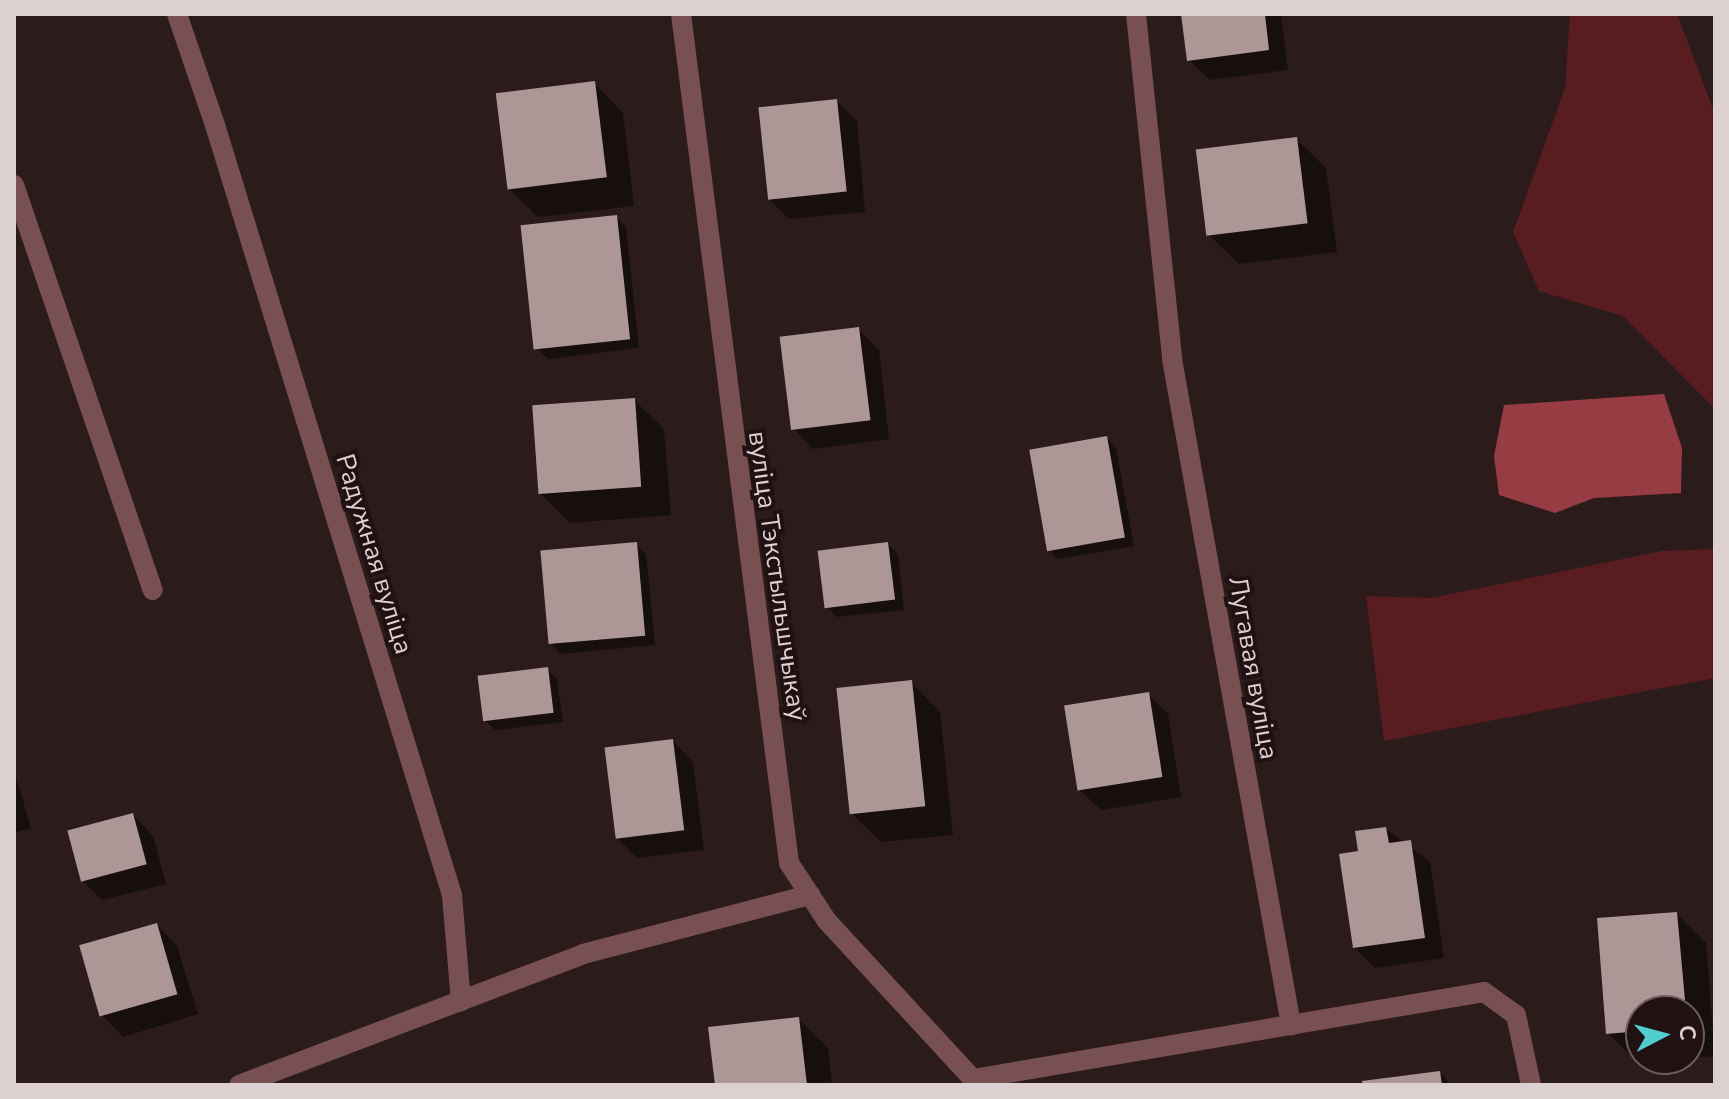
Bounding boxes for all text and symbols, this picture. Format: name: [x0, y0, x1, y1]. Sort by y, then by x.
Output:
street label: вуліца Тэкстыльшчыкаў: [741, 429, 813, 723]
street label: Радужная вуліца: [329, 450, 419, 658]
street label: Лугавая вуліца: [1222, 574, 1284, 762]
north arrow: [1625, 995, 1705, 1075]
text: С: [1671, 1024, 1703, 1042]

